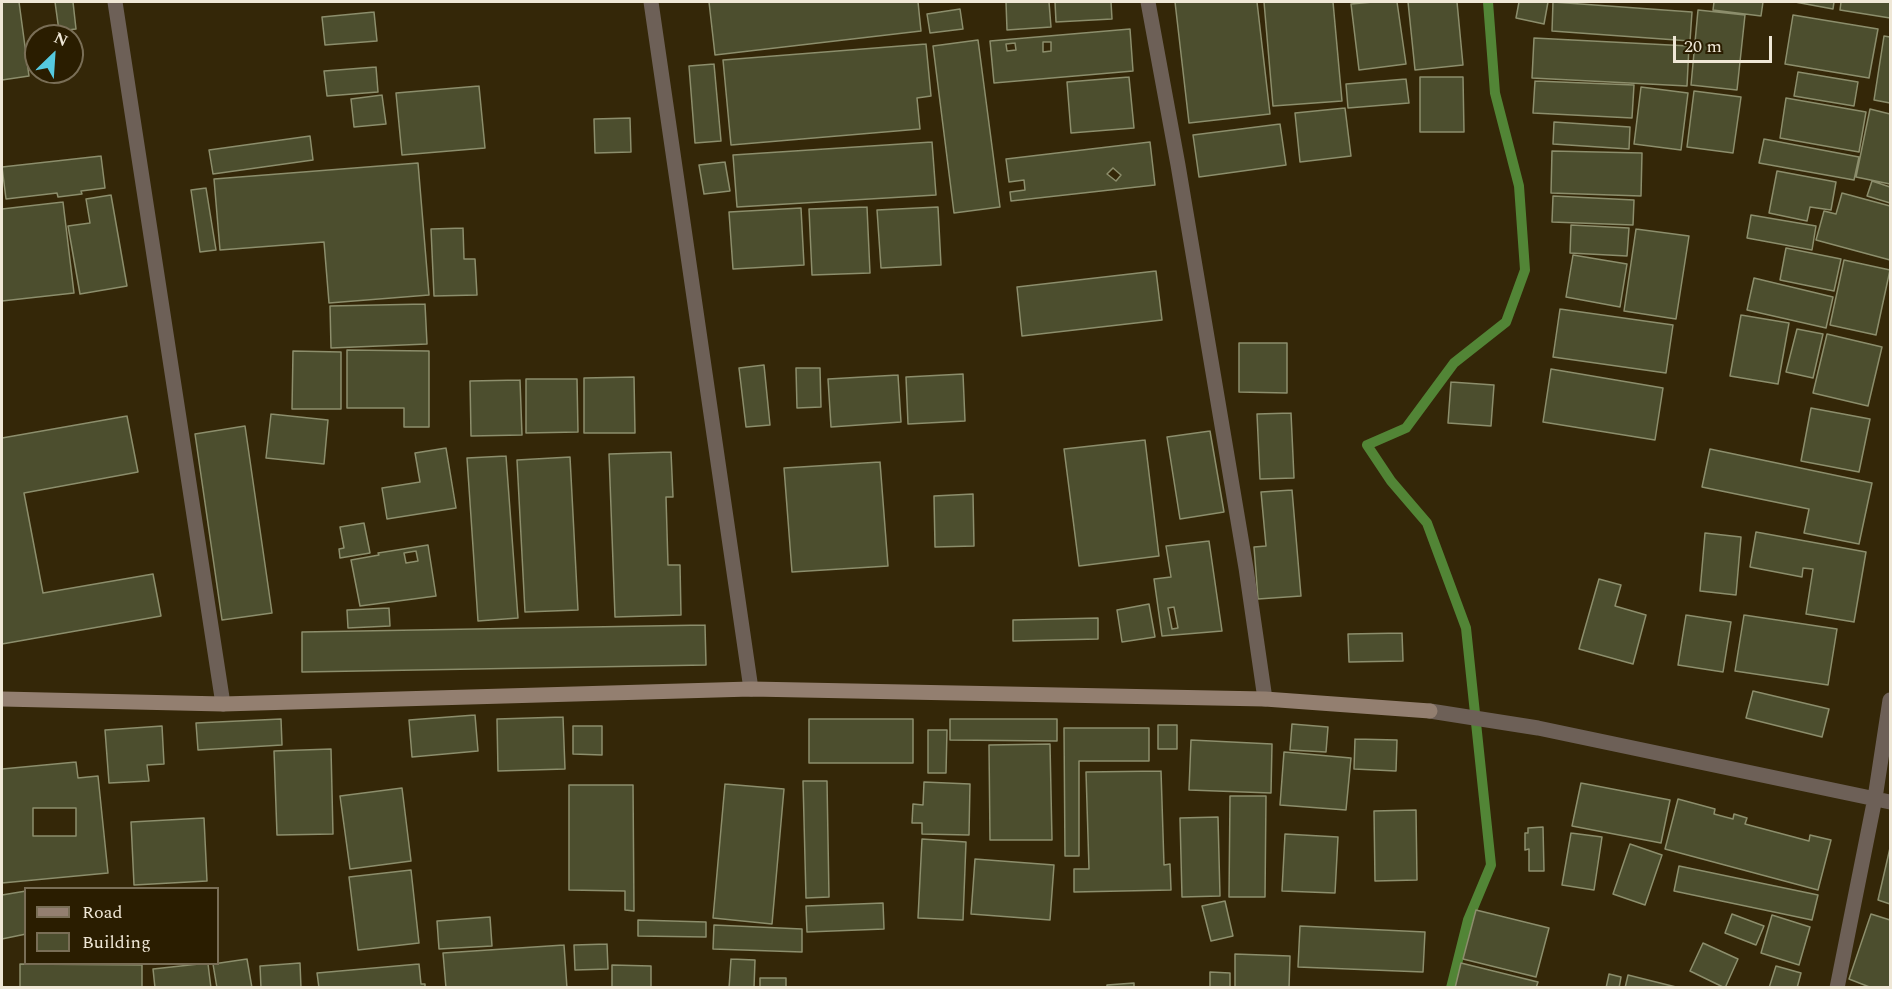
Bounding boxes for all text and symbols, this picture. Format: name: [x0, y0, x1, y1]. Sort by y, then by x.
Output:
north arrow: [24, 24, 84, 84]
scale bar: [1676, 24, 1775, 62]
text: N: [50, 26, 72, 53]
text: 20 m: [1684, 33, 1722, 60]
legend: [24, 887, 219, 965]
text: Road: [82, 899, 123, 926]
text: Building: [82, 929, 151, 956]

